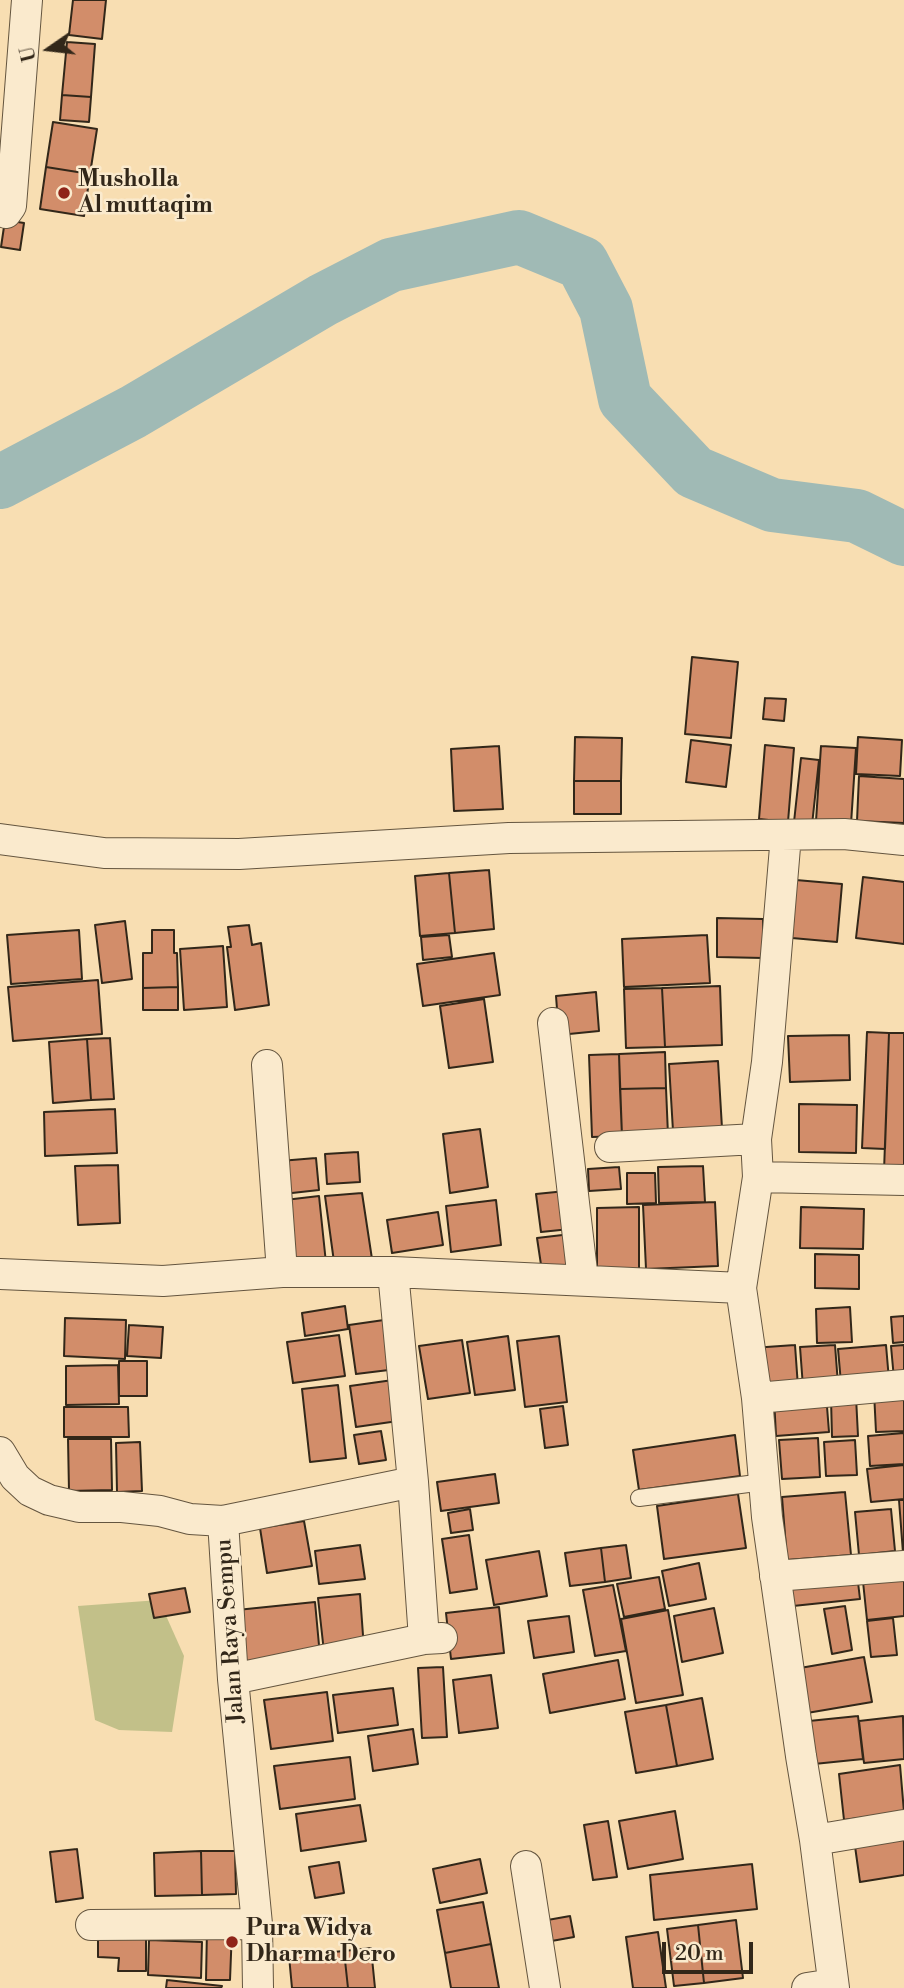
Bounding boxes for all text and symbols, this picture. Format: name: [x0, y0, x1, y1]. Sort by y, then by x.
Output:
north arrow: [14, 14, 84, 84]
text: U: [15, 44, 42, 64]
place label: Musholla Al muttaqim: [78, 166, 213, 220]
marker: Musholla Al muttaqim: [56, 185, 72, 201]
street label: Jalan Raya Sempu: [211, 1538, 251, 1724]
place label: Pura Widya Dharma Dero: [246, 1915, 396, 1969]
scale bar: [666, 1928, 757, 1972]
marker: Pura Widya Dharma Dero: [224, 1934, 240, 1950]
text: 20 m: [675, 1941, 724, 1967]

